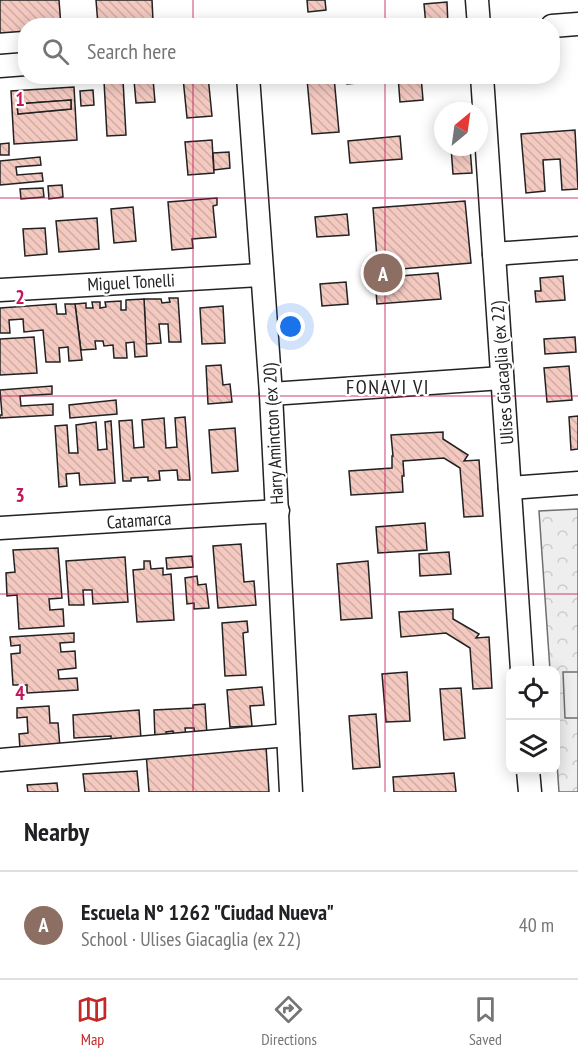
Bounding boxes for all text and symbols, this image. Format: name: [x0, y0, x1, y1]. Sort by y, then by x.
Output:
search box: [18, 18, 560, 84]
icon: search: [39, 35, 72, 68]
text: Search here: [87, 37, 176, 65]
text: 1: [15, 86, 25, 112]
north arrow: [434, 102, 488, 156]
pin: A: [364, 250, 403, 296]
street label: Miguel Tonelli: [87, 268, 175, 296]
text: 2: [15, 284, 25, 310]
street label: Ulises Giacaglia (ex 22): [485, 300, 518, 446]
your location: [276, 312, 305, 341]
street label: Harry Amincton (ex 20): [258, 362, 288, 505]
district label: FONAVI VI: [346, 374, 430, 400]
text: 3: [15, 482, 25, 508]
street label: Catamarca: [106, 506, 172, 534]
map controls: [506, 666, 560, 774]
button: locate: [506, 666, 560, 720]
text: 4: [15, 680, 25, 706]
button: layers: [506, 720, 560, 774]
text: Nearby: [24, 815, 89, 848]
text: Escuela N° 1262 "Ciudad Nueva": [81, 898, 334, 926]
text: A: [38, 912, 49, 938]
text: 40 m: [519, 912, 554, 938]
text: School · Ulises Giacaglia (ex 22): [81, 926, 300, 952]
tab: Map: [76, 993, 109, 1049]
tab: Directions: [261, 993, 317, 1049]
tab: Saved: [469, 993, 502, 1049]

